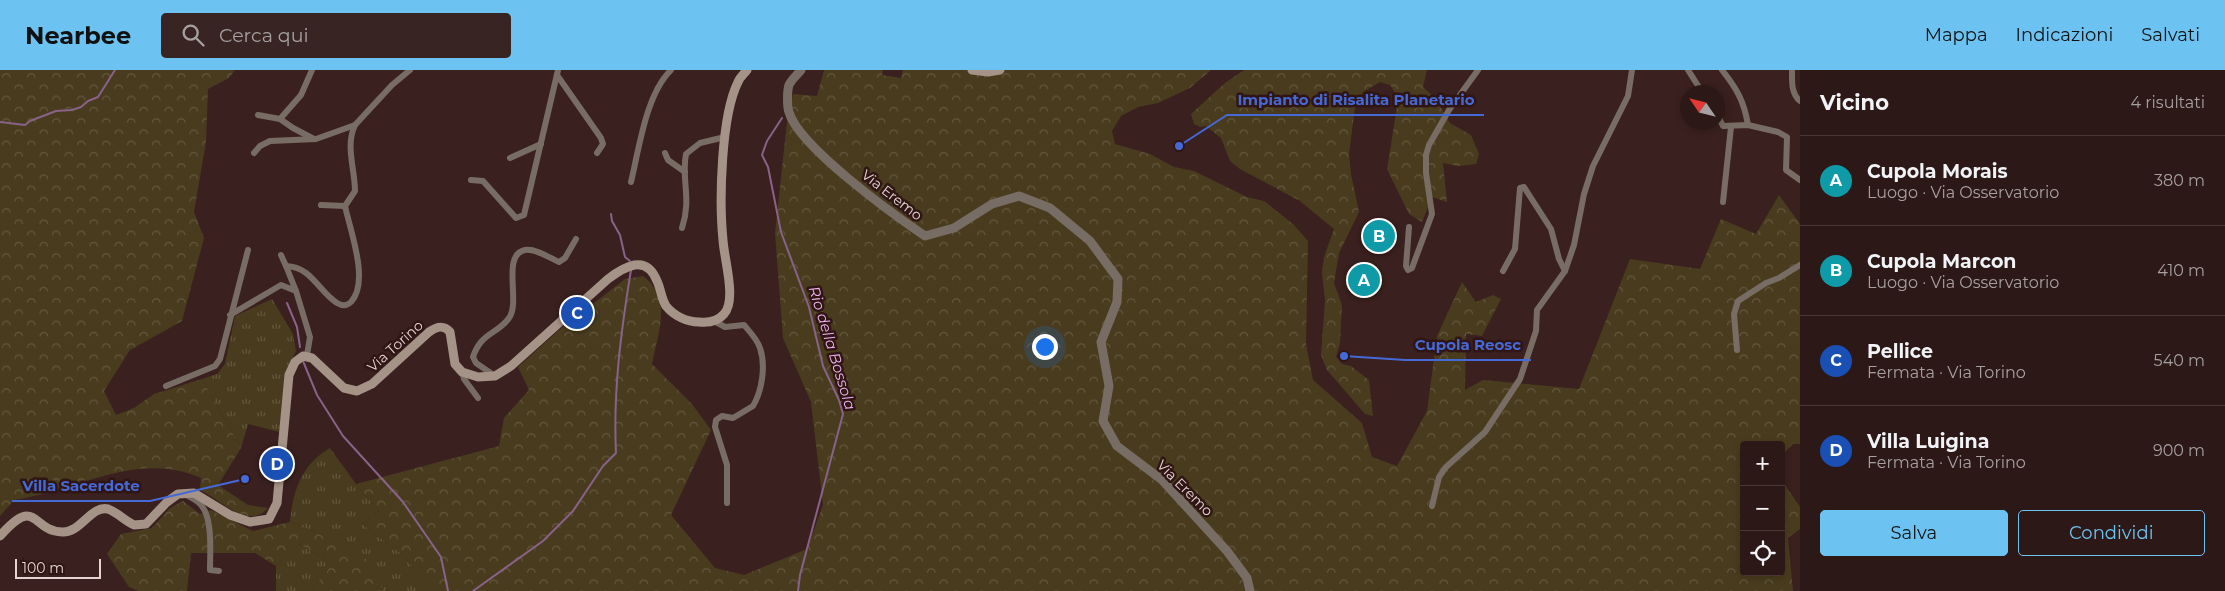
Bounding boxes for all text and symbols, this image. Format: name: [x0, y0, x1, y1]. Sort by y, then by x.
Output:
search box: [161, 13, 511, 58]
text: Nearbee: [25, 21, 131, 50]
icon: search: [179, 21, 207, 49]
text: Cerca qui: [219, 24, 309, 47]
text: Mappa: [1925, 24, 1988, 46]
text: Indicazioni: [2016, 24, 2113, 46]
text: Salvati: [2141, 24, 2200, 46]
callout: Impianto di Risalita Planetario: [1227, 85, 1484, 115]
north arrow: [1680, 85, 1725, 130]
text: Impianto di Risalita Planetario: [1237, 90, 1475, 109]
text: Vicino: [1820, 90, 1889, 115]
text: 4 risultati: [2130, 93, 2205, 112]
text: Cupola Morais: [1867, 160, 2008, 183]
street label: Via Eremo: [858, 166, 926, 224]
text: A: [1830, 171, 1842, 190]
text: 380 m: [2154, 171, 2205, 190]
text: Luogo · Via Osservatorio: [1867, 183, 2059, 202]
pin: B: [1363, 217, 1395, 255]
text: Cupola Marcon: [1867, 250, 2017, 273]
pin: A: [1348, 261, 1380, 299]
text: B: [1830, 261, 1842, 280]
text: 410 m: [2157, 261, 2205, 280]
text: Luogo · Via Osservatorio: [1867, 273, 2059, 292]
water label: Rio della Bossola: [805, 284, 860, 412]
pin: C: [561, 294, 593, 332]
street label: Via Torino: [363, 316, 427, 376]
callout: Cupola Reosc: [1405, 330, 1531, 360]
your location: [1032, 334, 1058, 360]
text: Cupola Reosc: [1415, 335, 1521, 354]
text: Pellice: [1867, 340, 1933, 363]
text: C: [1830, 351, 1842, 370]
text: 540 m: [2154, 351, 2205, 370]
text: Fermata · Via Torino: [1867, 363, 2026, 382]
text: Villa Luigina: [1867, 430, 1989, 453]
map controls: [1740, 441, 1785, 576]
button: +: [1740, 441, 1785, 486]
text: D: [1829, 441, 1843, 460]
text: 900 m: [2153, 441, 2205, 460]
pin: D: [261, 445, 293, 483]
text: Fermata · Via Torino: [1867, 453, 2026, 472]
street label: Via Eremo: [1153, 456, 1217, 520]
callout: Villa Sacerdote: [12, 471, 150, 501]
text: Villa Sacerdote: [21, 476, 140, 495]
button: −: [1740, 486, 1785, 531]
button: Salva: [1820, 510, 2008, 556]
button: Condividi: [2018, 510, 2205, 556]
button: locate: [1740, 531, 1785, 576]
scale bar: [15, 556, 101, 579]
text: 100 m: [22, 559, 64, 577]

